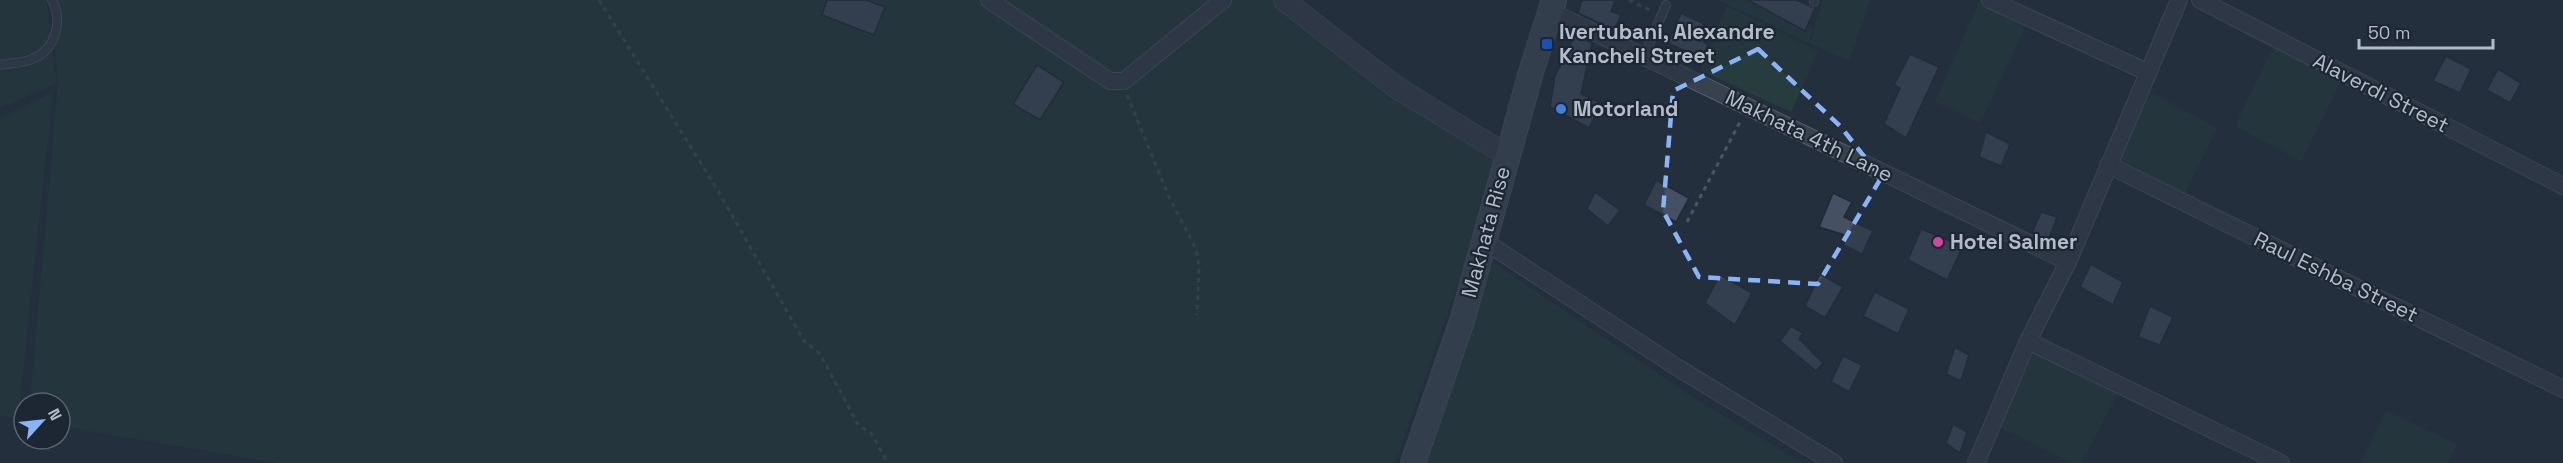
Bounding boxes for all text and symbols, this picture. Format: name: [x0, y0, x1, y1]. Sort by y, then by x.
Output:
scale bar: [2359, 12, 2492, 50]
place label: Ivertubani, Alexandre Kancheli Street: [1559, 18, 1775, 69]
text: 50 m: [2368, 21, 2410, 44]
marker: Ivertubani, Alexandre Kancheli Street: [1540, 37, 1554, 51]
street label: Alaverdi Street: [2309, 47, 2454, 138]
street label: Makhata 4th Lane: [1721, 83, 1897, 188]
place label: Motorland: [1573, 95, 1678, 122]
marker: Motorland: [1554, 102, 1568, 116]
street label: Makhata Rise: [1455, 163, 1516, 300]
street label: Raul Eshba Street: [2250, 225, 2423, 328]
place label: Hotel Salmer: [1950, 228, 2077, 255]
marker: Hotel Salmer: [1931, 235, 1945, 249]
north arrow: [12, 391, 72, 451]
text: N: [43, 405, 67, 424]

